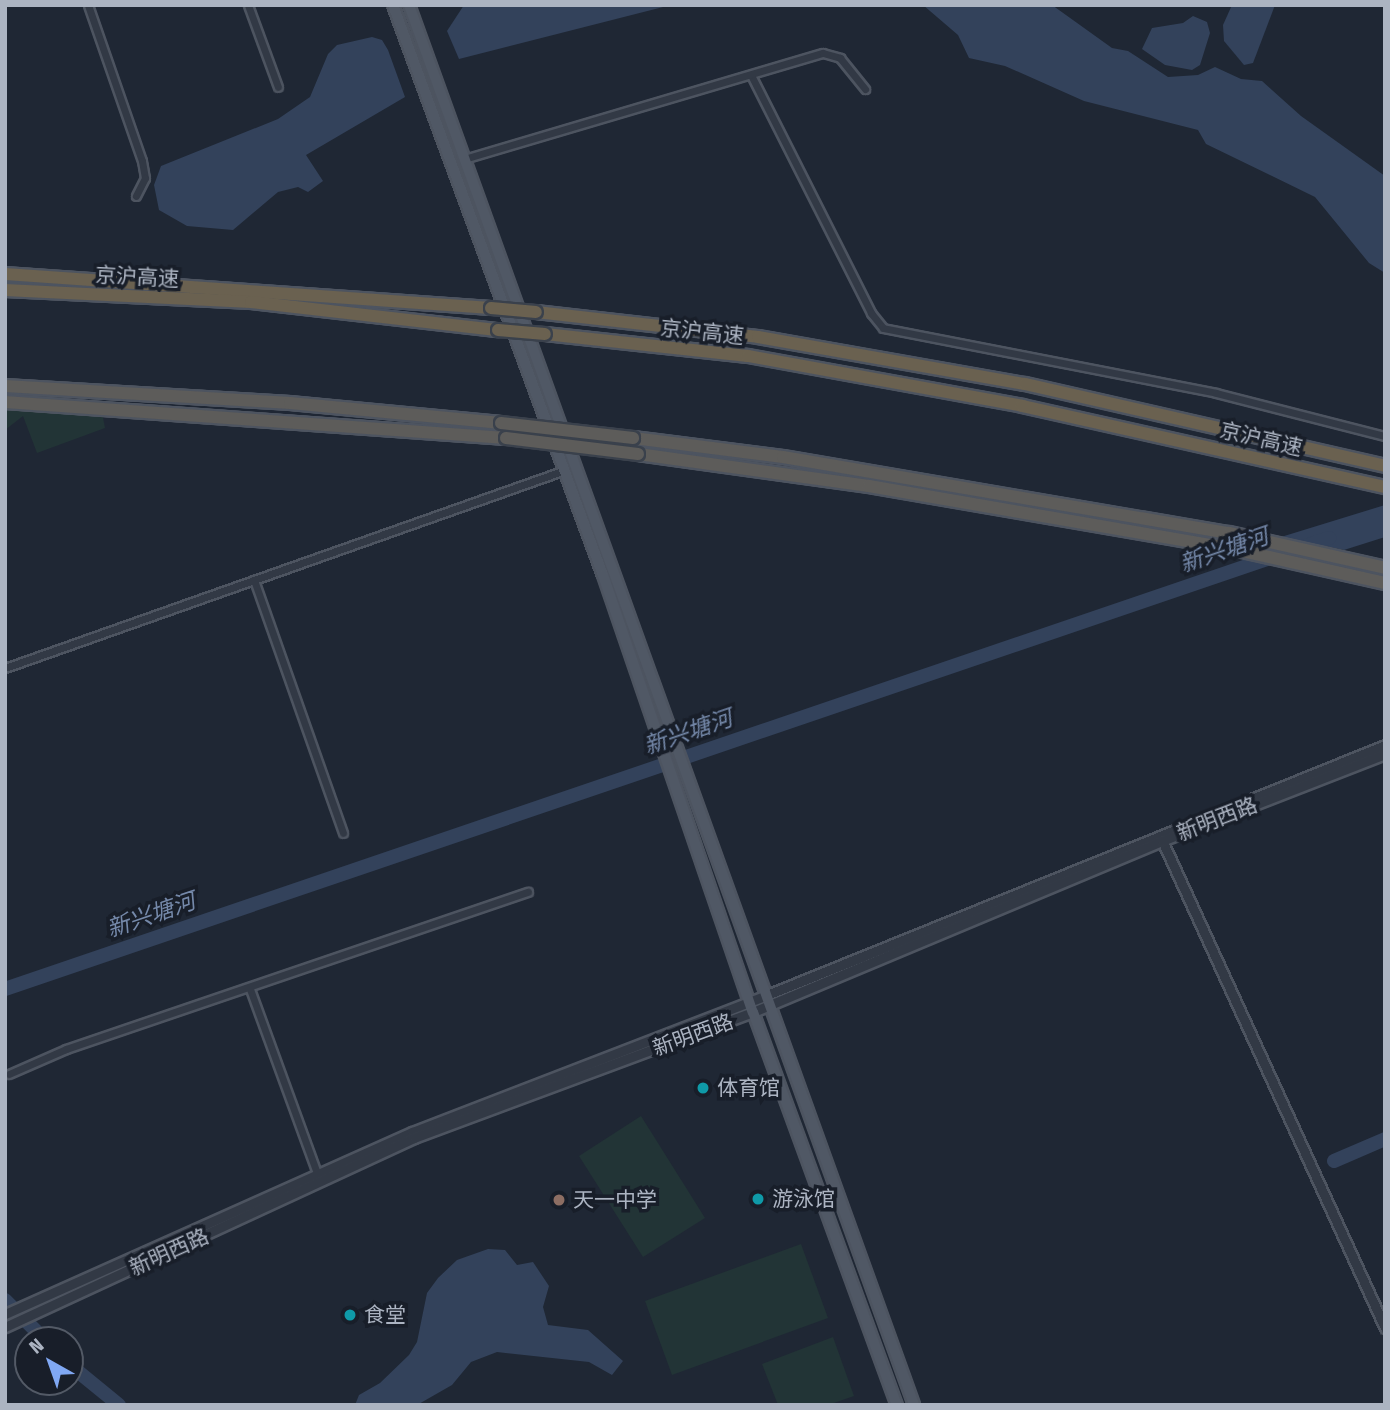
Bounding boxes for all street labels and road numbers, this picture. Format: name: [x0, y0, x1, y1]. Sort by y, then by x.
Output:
street label: 京沪高速: [94, 262, 180, 292]
street label: 京沪高速: [659, 315, 745, 349]
street label: 京沪高速: [1217, 417, 1305, 461]
street label: 新明西路: [1173, 792, 1261, 846]
street label: 新明西路: [649, 1009, 737, 1061]
street label: 新明西路: [126, 1223, 212, 1281]

